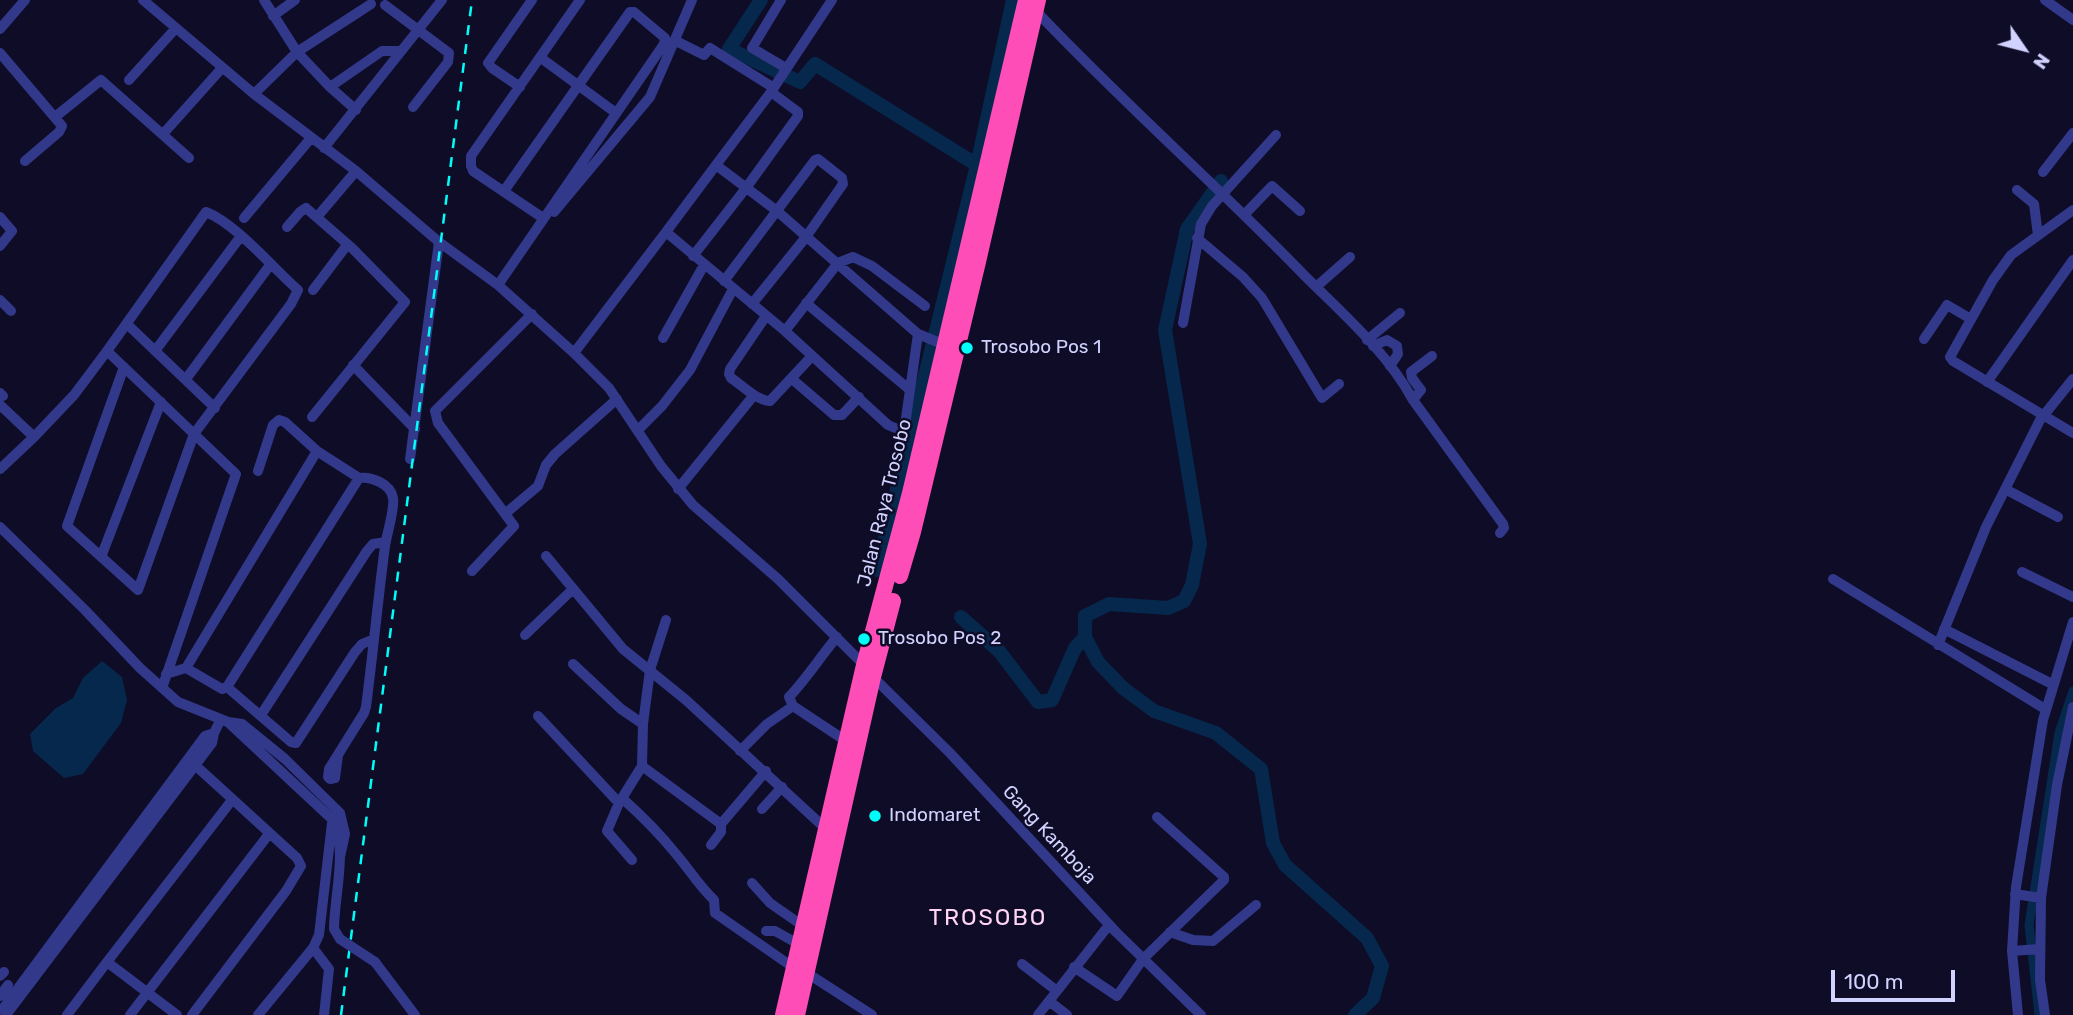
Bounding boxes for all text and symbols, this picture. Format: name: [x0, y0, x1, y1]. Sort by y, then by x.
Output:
north arrow: [1989, 14, 2059, 84]
text: N: [2028, 49, 2055, 74]
place label: Trosobo Pos 1: [981, 337, 1101, 359]
marker: Trosobo Pos 1: [959, 340, 975, 356]
street label: Jalan Raya Trosobo: [853, 417, 917, 589]
place label: Trosobo Pos 2: [878, 628, 1001, 650]
marker: Trosobo Pos 2: [856, 631, 872, 647]
street label: Gang Kamboja: [997, 781, 1101, 889]
place label: Indomaret: [889, 805, 980, 827]
marker: Indomaret: [867, 808, 883, 824]
district label: TROSOBO: [930, 904, 1046, 932]
scale bar: [1835, 956, 1959, 1000]
text: 100 m: [1844, 969, 1903, 994]

